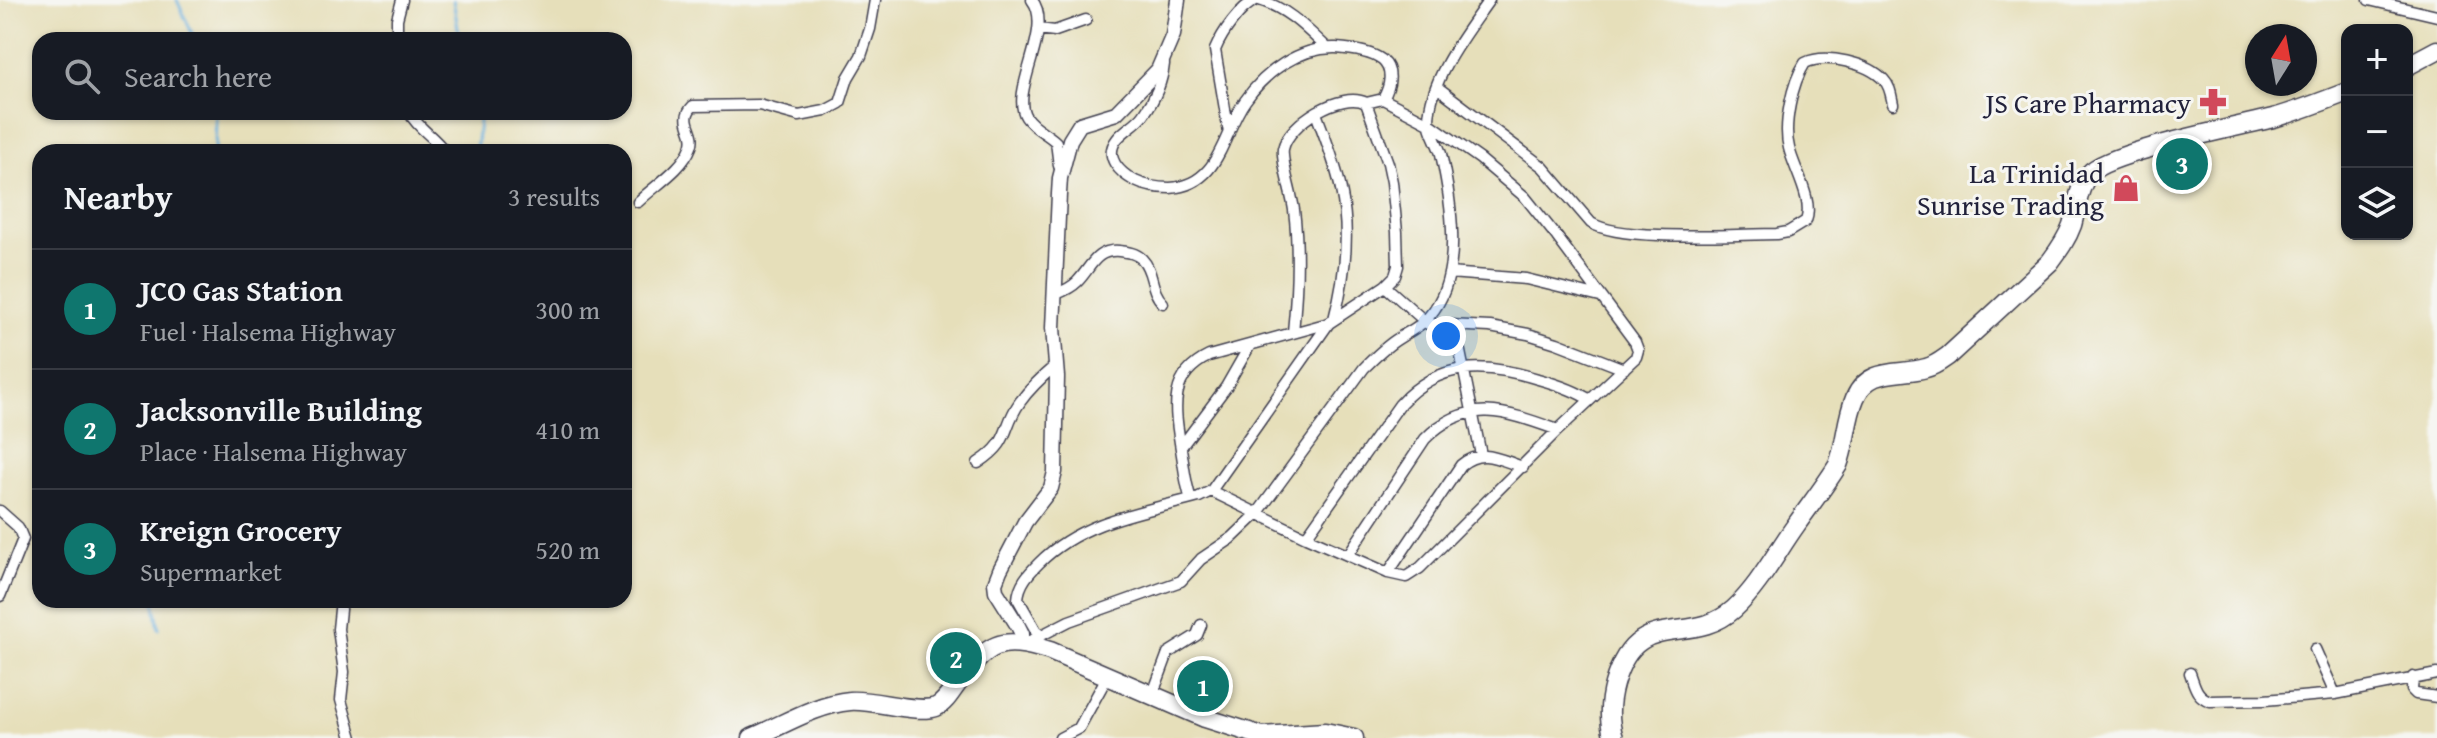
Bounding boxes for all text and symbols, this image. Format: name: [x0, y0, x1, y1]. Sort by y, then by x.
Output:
north arrow: [2245, 24, 2317, 96]
map controls: [2341, 24, 2413, 240]
button: +: [2341, 24, 2413, 96]
search box: [32, 32, 632, 120]
icon: search: [60, 54, 104, 98]
text: Search here: [124, 54, 272, 98]
place label: JS Care Pharmacy: [1982, 82, 2191, 123]
pharmacy icon: JS Care Pharmacy: [2198, 87, 2228, 117]
button: −: [2341, 96, 2413, 168]
pin: 3: [2156, 134, 2208, 194]
place label: La Trinidad Sunrise Trading: [1917, 152, 2104, 225]
button: layers: [2341, 168, 2413, 240]
text: Nearby: [64, 172, 173, 221]
shop icon: La Trinidad Sunrise Trading: [2111, 173, 2141, 203]
text: 3 results: [508, 177, 600, 216]
text: JCO Gas Station: [140, 268, 343, 312]
text: 1: [83, 290, 97, 329]
text: 300 m: [535, 290, 600, 329]
text: Fuel · Halsema Highway: [140, 312, 396, 351]
your location: [1426, 316, 1466, 356]
text: Jacksonville Building: [140, 388, 422, 432]
text: 2: [83, 410, 97, 449]
text: 410 m: [535, 410, 600, 449]
text: Place · Halsema Highway: [140, 432, 407, 471]
text: Kreign Grocery: [140, 508, 342, 552]
text: 3: [83, 530, 97, 569]
text: 520 m: [535, 530, 600, 569]
text: Supermarket: [140, 552, 282, 591]
pin: 2: [930, 628, 982, 688]
pin: 1: [1177, 656, 1229, 716]

